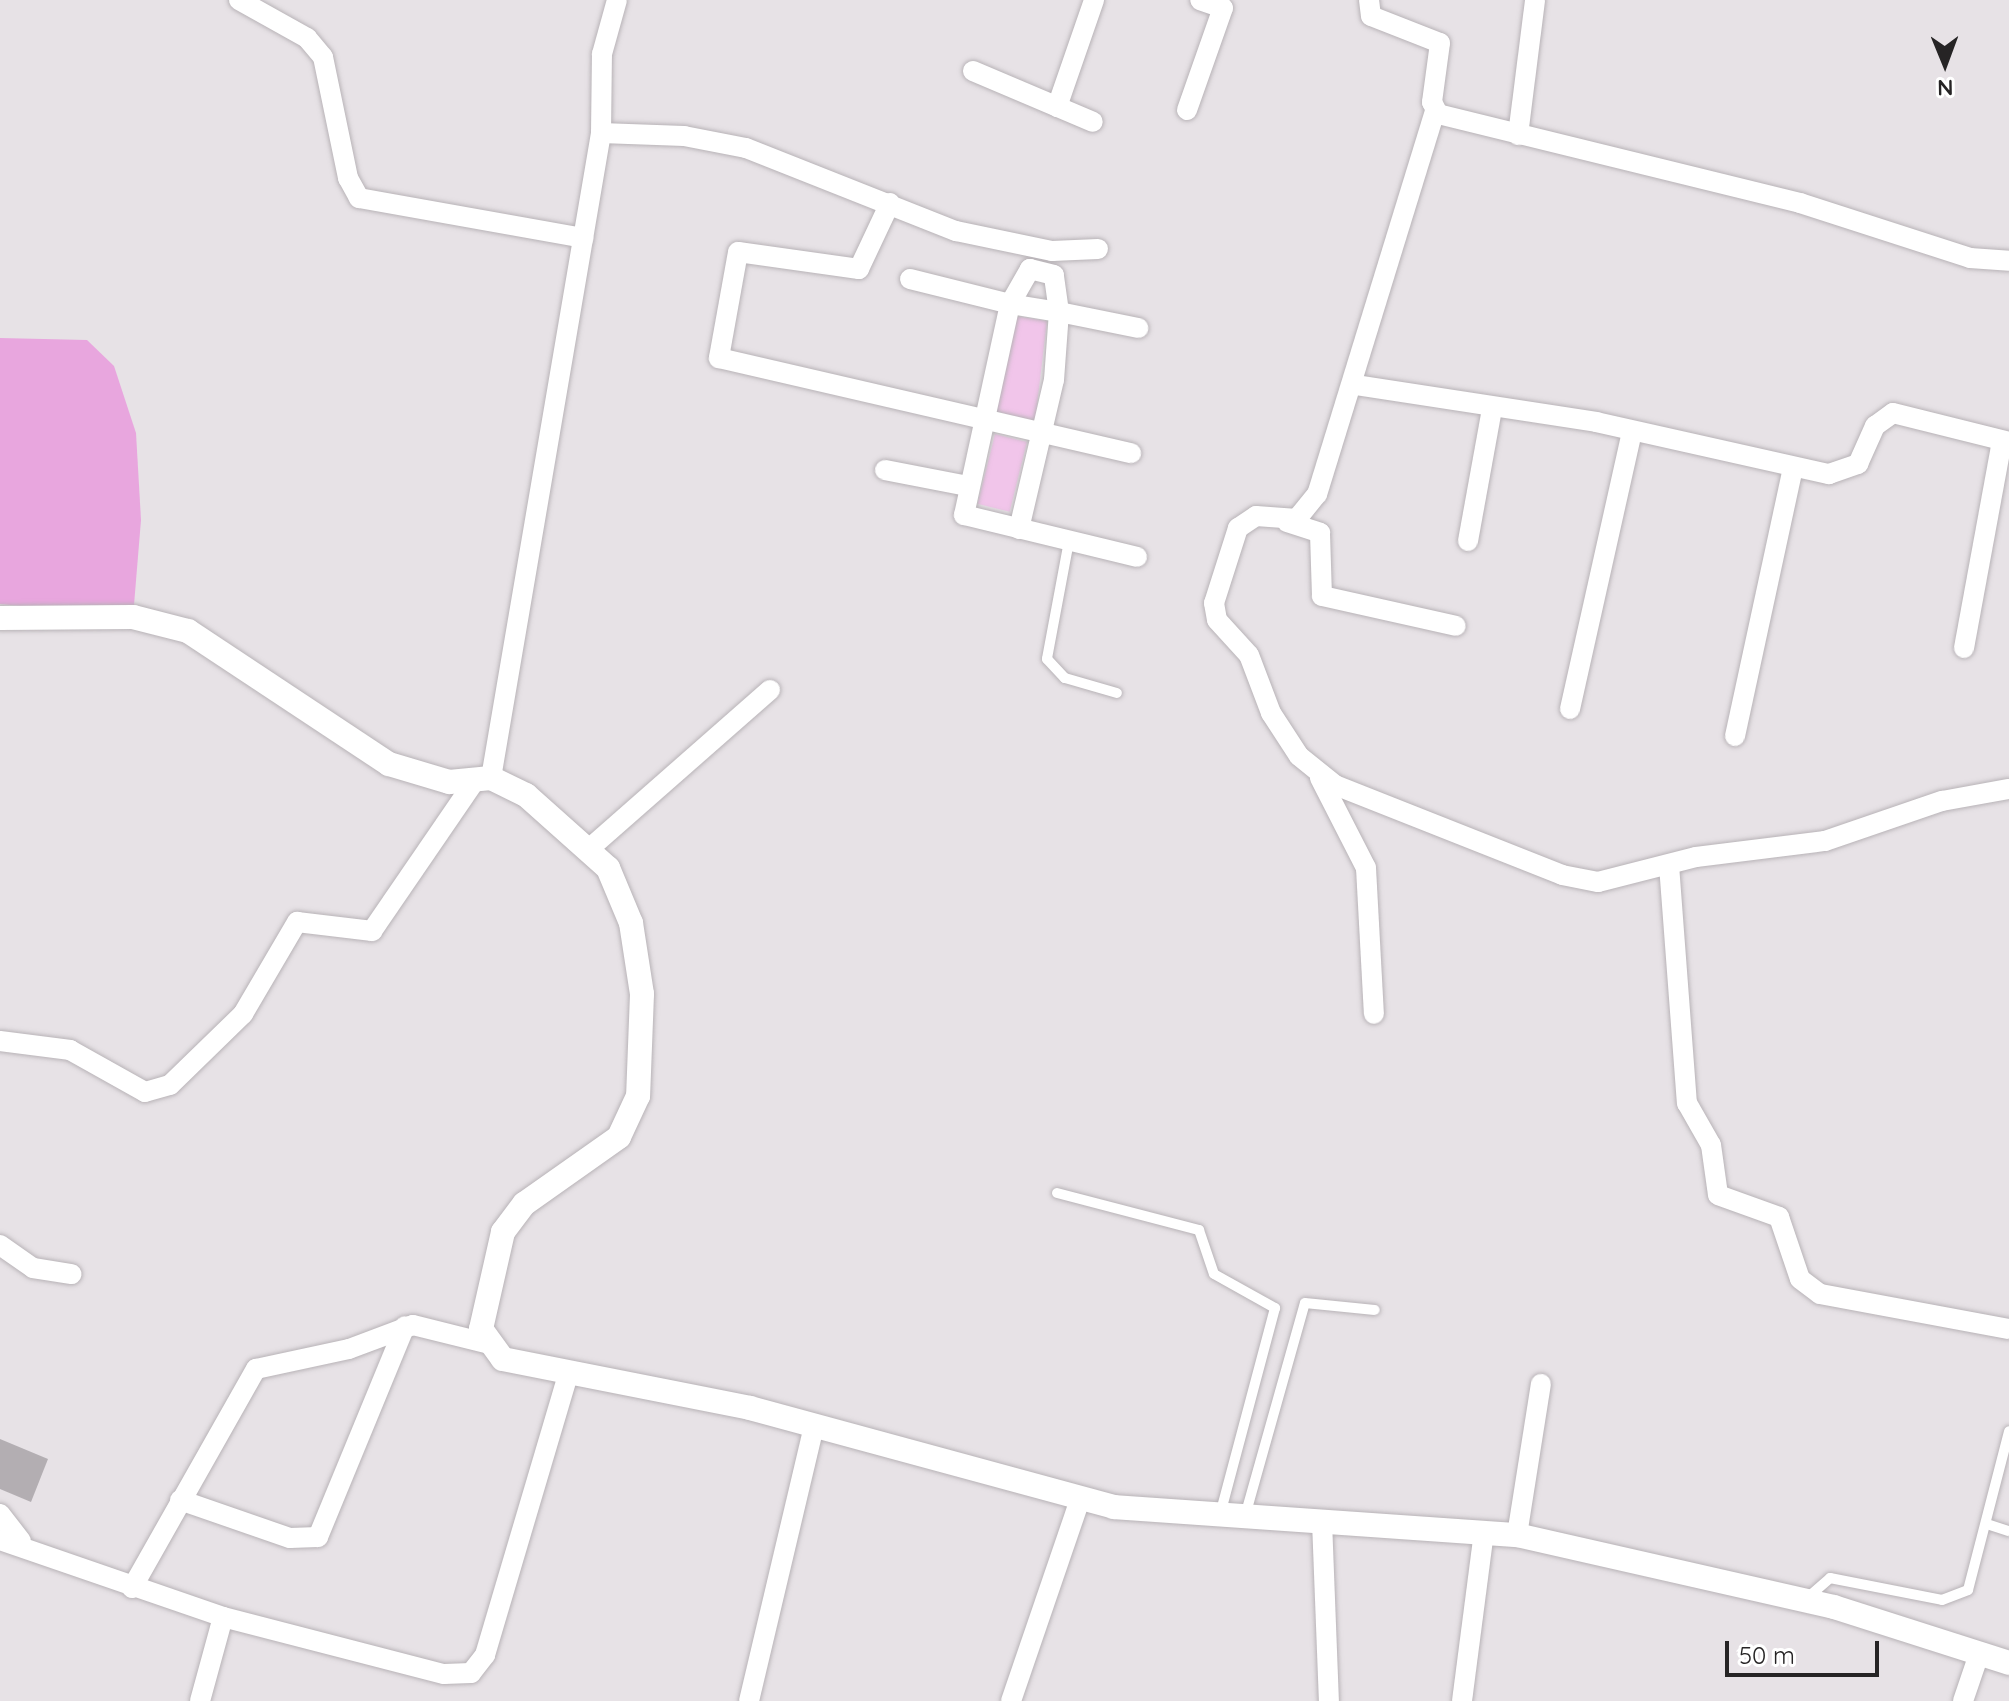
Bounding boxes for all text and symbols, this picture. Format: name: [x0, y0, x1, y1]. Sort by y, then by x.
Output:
north arrow: [1905, 24, 1985, 104]
text: N: [1937, 74, 1954, 102]
scale bar: [1729, 1625, 1883, 1675]
text: 50 m: [1739, 1640, 1795, 1670]

